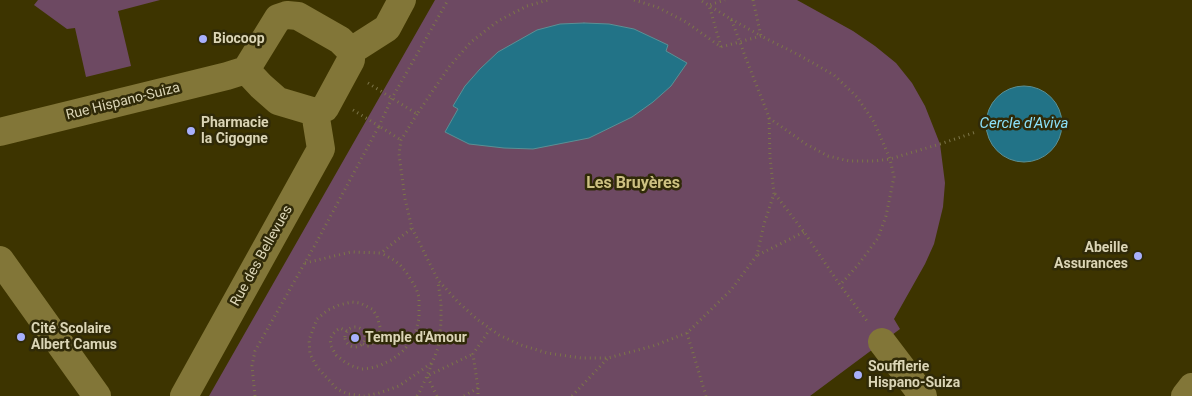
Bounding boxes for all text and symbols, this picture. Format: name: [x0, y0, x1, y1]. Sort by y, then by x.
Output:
place label: Biocoop: [213, 31, 265, 47]
marker: Biocoop: [197, 33, 209, 45]
street label: Rue Hispano-Suiza: [64, 80, 182, 124]
place label: Pharmacie la Cigogne: [201, 115, 269, 148]
water label: Cercle d'Aviva: [980, 115, 1068, 133]
marker: Pharmacie la Cigogne: [185, 125, 197, 137]
district label: Les Bruyères: [586, 174, 680, 194]
street label: Rue des Bellevues: [227, 203, 297, 309]
place label: Abeille Assurances: [1054, 240, 1128, 272]
marker: Abeille Assurances: [1132, 250, 1144, 262]
place label: Cité Scolaire Albert Camus: [31, 321, 117, 354]
place label: Temple d'Amour: [365, 330, 467, 346]
marker: Cité Scolaire Albert Camus: [15, 331, 27, 343]
marker: Temple d'Amour: [349, 332, 361, 344]
place label: Soufflerie Hispano-Suiza: [868, 359, 960, 392]
marker: Soufflerie Hispano-Suiza: [852, 369, 864, 381]

